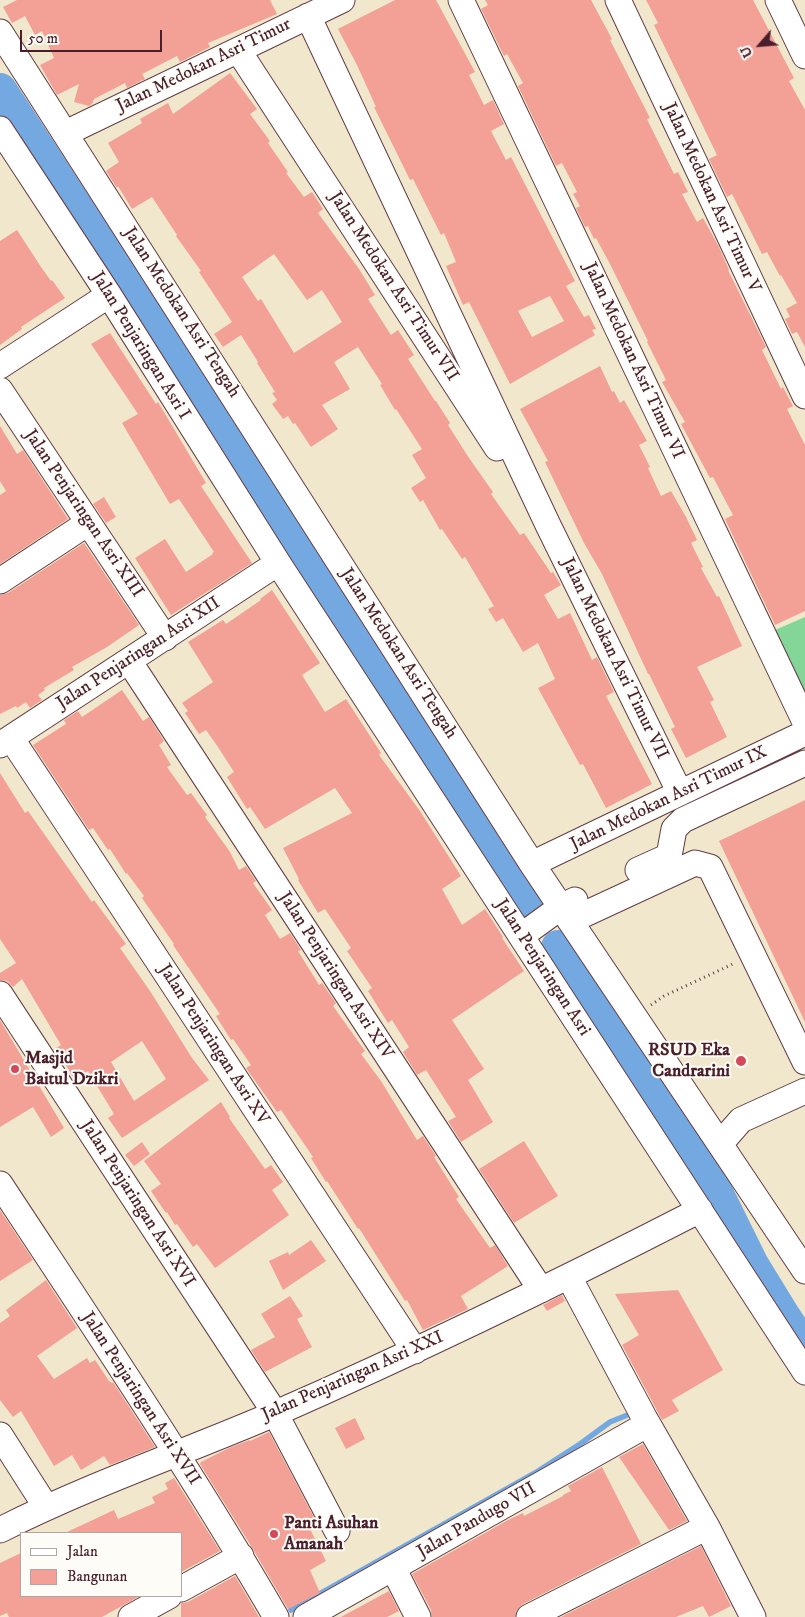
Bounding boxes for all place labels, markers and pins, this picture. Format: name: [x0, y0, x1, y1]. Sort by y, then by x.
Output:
place label: RSUD Eka Candrarini: [648, 1040, 730, 1082]
place label: Masjid Baitul Dzikri: [25, 1048, 118, 1090]
marker: RSUD Eka Candrarini: [734, 1054, 748, 1068]
marker: Masjid Baitul Dzikri: [9, 1063, 21, 1075]
place label: Panti Asuhan Amanah: [284, 1513, 378, 1556]
marker: Panti Asuhan Amanah: [268, 1528, 280, 1540]

